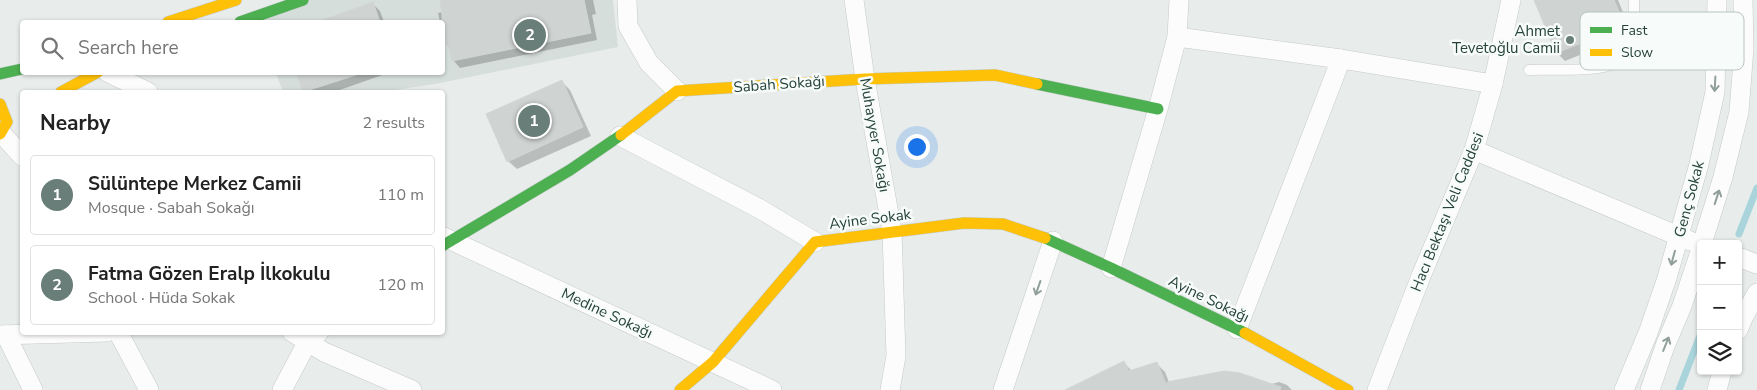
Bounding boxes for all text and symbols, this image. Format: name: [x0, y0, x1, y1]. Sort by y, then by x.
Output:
legend: [1580, 12, 1744, 70]
pin: 2: [514, 16, 546, 54]
search box: [20, 20, 445, 75]
place label: Ahmet Tevetoğlu Camii: [1452, 21, 1561, 58]
text: Fast: [1621, 21, 1647, 40]
icon: search: [38, 34, 66, 62]
marker: Ahmet Tevetoğlu Camii: [1564, 34, 1576, 46]
text: Search here: [78, 35, 179, 61]
text: Slow: [1621, 43, 1653, 62]
street label: Sabah Sokağı: [733, 71, 825, 97]
one-way arrow: [1710, 75, 1720, 91]
street label: Muhayyer Sokağı: [855, 76, 895, 194]
pin: 1: [518, 102, 550, 140]
text: Nearby: [40, 109, 110, 137]
text: 2 results: [363, 112, 425, 134]
street label: Hacı Bektaşı Veli Caddesi: [1406, 129, 1488, 295]
your location: [904, 134, 930, 160]
street label: Genç Sokak: [1669, 158, 1709, 240]
text: Sülüntepe Merkez Camii: [88, 171, 301, 197]
text: 1: [52, 184, 62, 206]
text: 110 m: [377, 184, 424, 206]
one-way arrow: [1712, 189, 1722, 205]
text: Mosque · Sabah Sokağı: [88, 197, 255, 219]
street label: Ayine Sokak: [828, 204, 913, 234]
map controls: [1697, 240, 1742, 375]
button: +: [1697, 240, 1742, 285]
one-way arrow: [1667, 250, 1677, 266]
text: Fatma Gözen Eralp İlkokulu: [88, 261, 331, 287]
street label: Ayine Sokağı: [1165, 271, 1253, 327]
text: 2: [52, 274, 62, 296]
text: 120 m: [377, 274, 424, 296]
one-way arrow: [1032, 279, 1042, 295]
street label: Medine Sokağı: [558, 283, 656, 343]
button: −: [1697, 285, 1742, 330]
text: School · Hüda Sokak: [88, 287, 235, 309]
button: layers: [1697, 330, 1742, 375]
one-way arrow: [1662, 337, 1672, 352]

